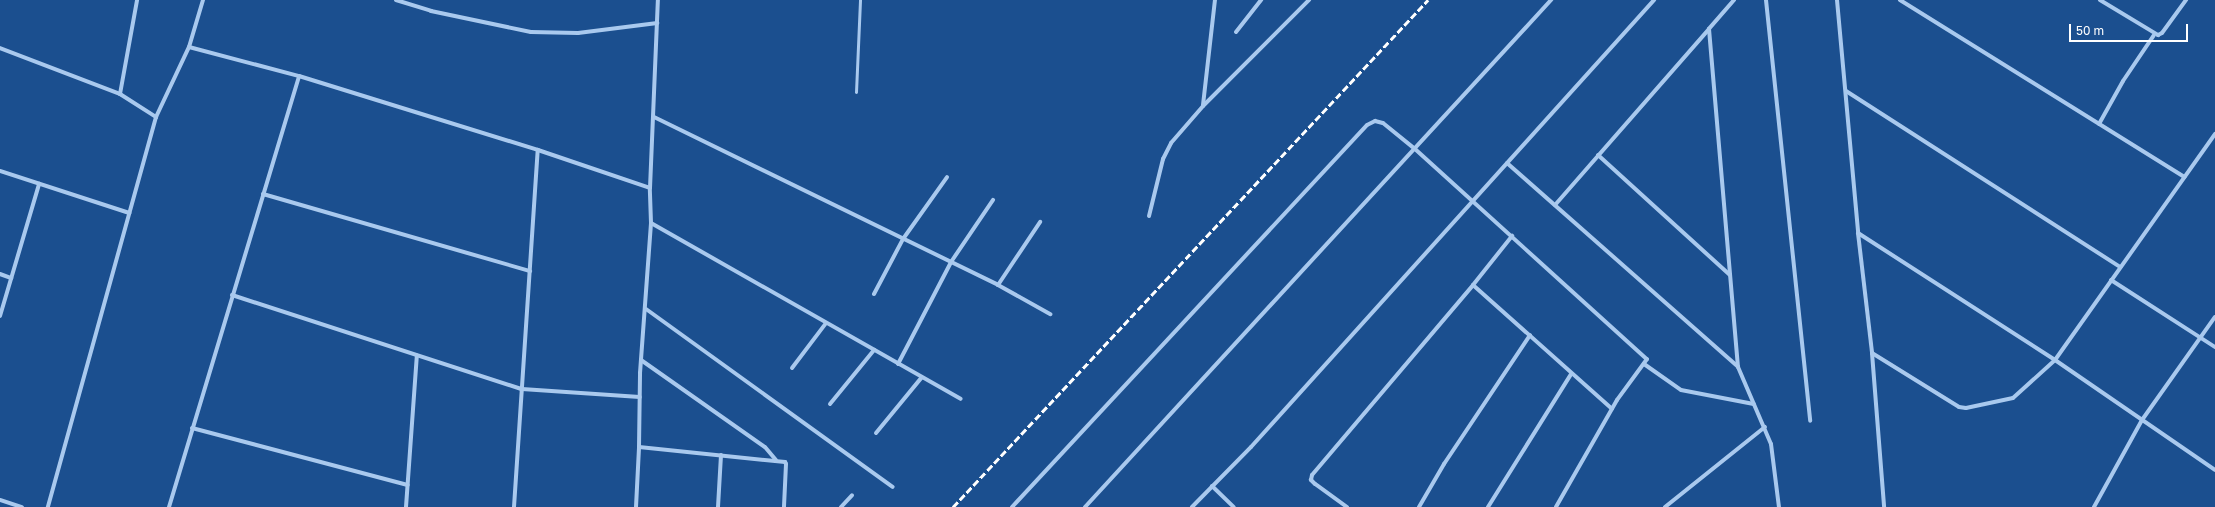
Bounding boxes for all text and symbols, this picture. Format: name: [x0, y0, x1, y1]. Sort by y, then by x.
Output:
scale bar: [2071, 16, 2190, 42]
text: 50 m: [2076, 23, 2104, 38]

